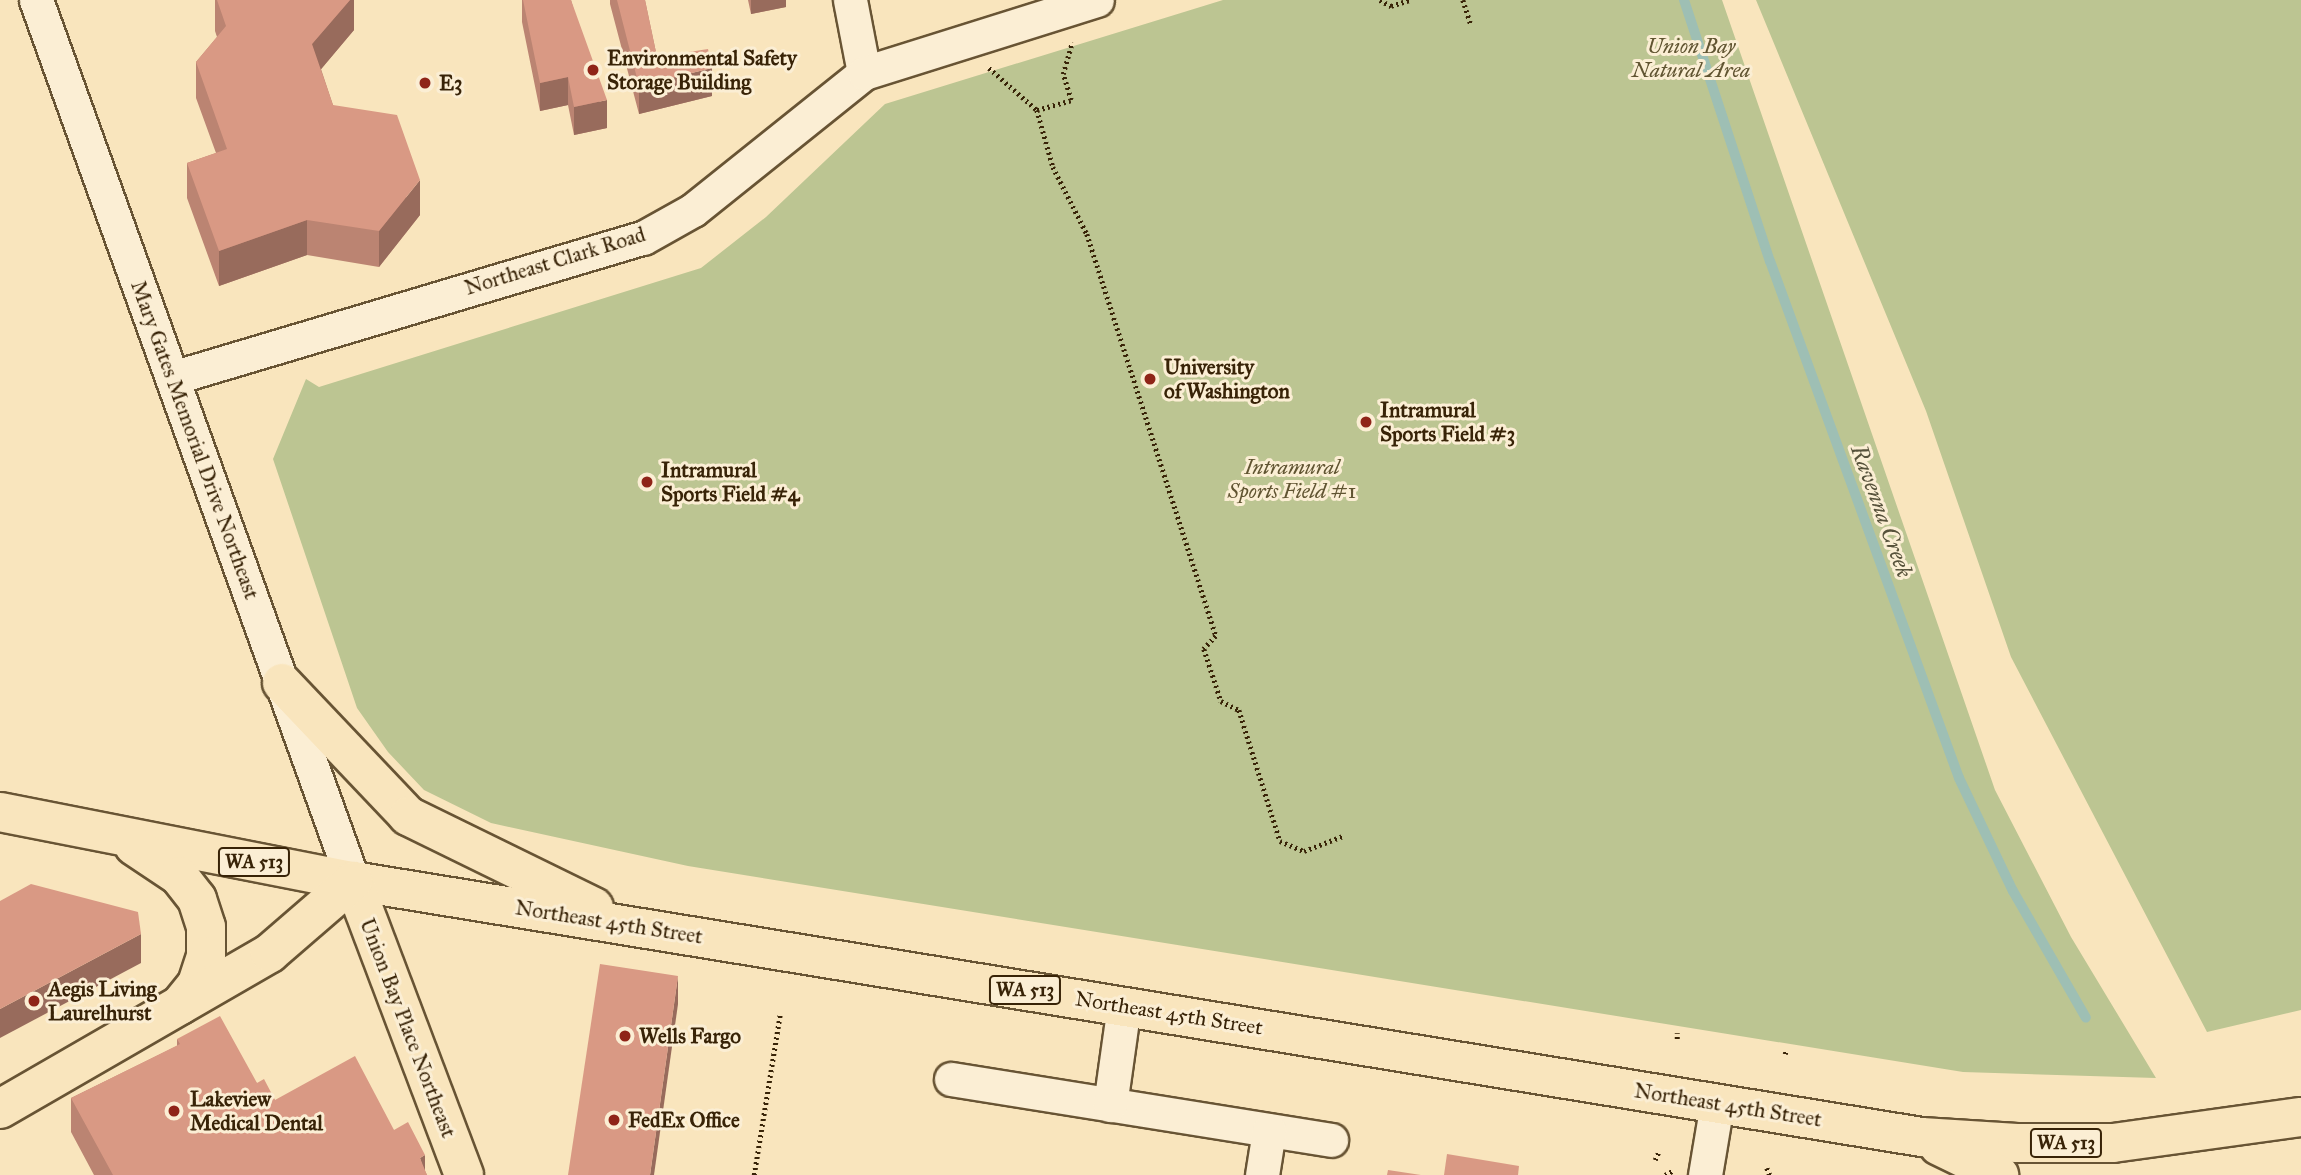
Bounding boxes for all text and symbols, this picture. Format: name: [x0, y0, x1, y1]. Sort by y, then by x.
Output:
park label: Union Bay Natural Area: [1632, 33, 1750, 83]
place label: Environmental Safety Storage Building: [607, 45, 797, 95]
marker: Environmental Safety Storage Building: [585, 62, 601, 78]
place label: E3: [439, 70, 462, 96]
marker: E3: [417, 75, 433, 91]
street label: Northeast Clark Road: [461, 221, 649, 301]
street label: Mary Gates Memorial Drive Northeast: [125, 277, 265, 603]
place label: University of Washington: [1164, 354, 1290, 404]
marker: University of Washington: [1142, 371, 1158, 387]
place label: Intramural Sports Field #3: [1380, 397, 1515, 447]
marker: Intramural Sports Field #3: [1358, 414, 1374, 430]
water label: Ravenna Creek: [1845, 441, 1919, 581]
park label: Intramural Sports Field #1: [1228, 454, 1356, 504]
place label: Intramural Sports Field #4: [661, 457, 799, 507]
marker: Intramural Sports Field #4: [639, 474, 655, 490]
road number: WA 513: [217, 846, 291, 877]
street label: Northeast 45th Street: [513, 895, 705, 949]
street label: Union Bay Place Northeast: [354, 915, 462, 1141]
road number: WA 513: [988, 974, 1062, 1006]
place label: Aegis Living Laurelhurst: [48, 976, 157, 1026]
street label: Northeast 45th Street: [1073, 986, 1265, 1040]
marker: Aegis Living Laurelhurst: [26, 993, 42, 1009]
place label: Wells Fargo: [639, 1023, 741, 1049]
marker: Wells Fargo: [617, 1028, 633, 1044]
street label: Northeast 45th Street: [1632, 1078, 1824, 1132]
place label: Lakeview Medical Dental: [190, 1086, 323, 1136]
marker: Lakeview Medical Dental: [164, 1101, 184, 1121]
place label: FedEx Office: [628, 1107, 740, 1133]
marker: FedEx Office: [606, 1112, 622, 1128]
road number: WA 513: [2029, 1128, 2103, 1158]

